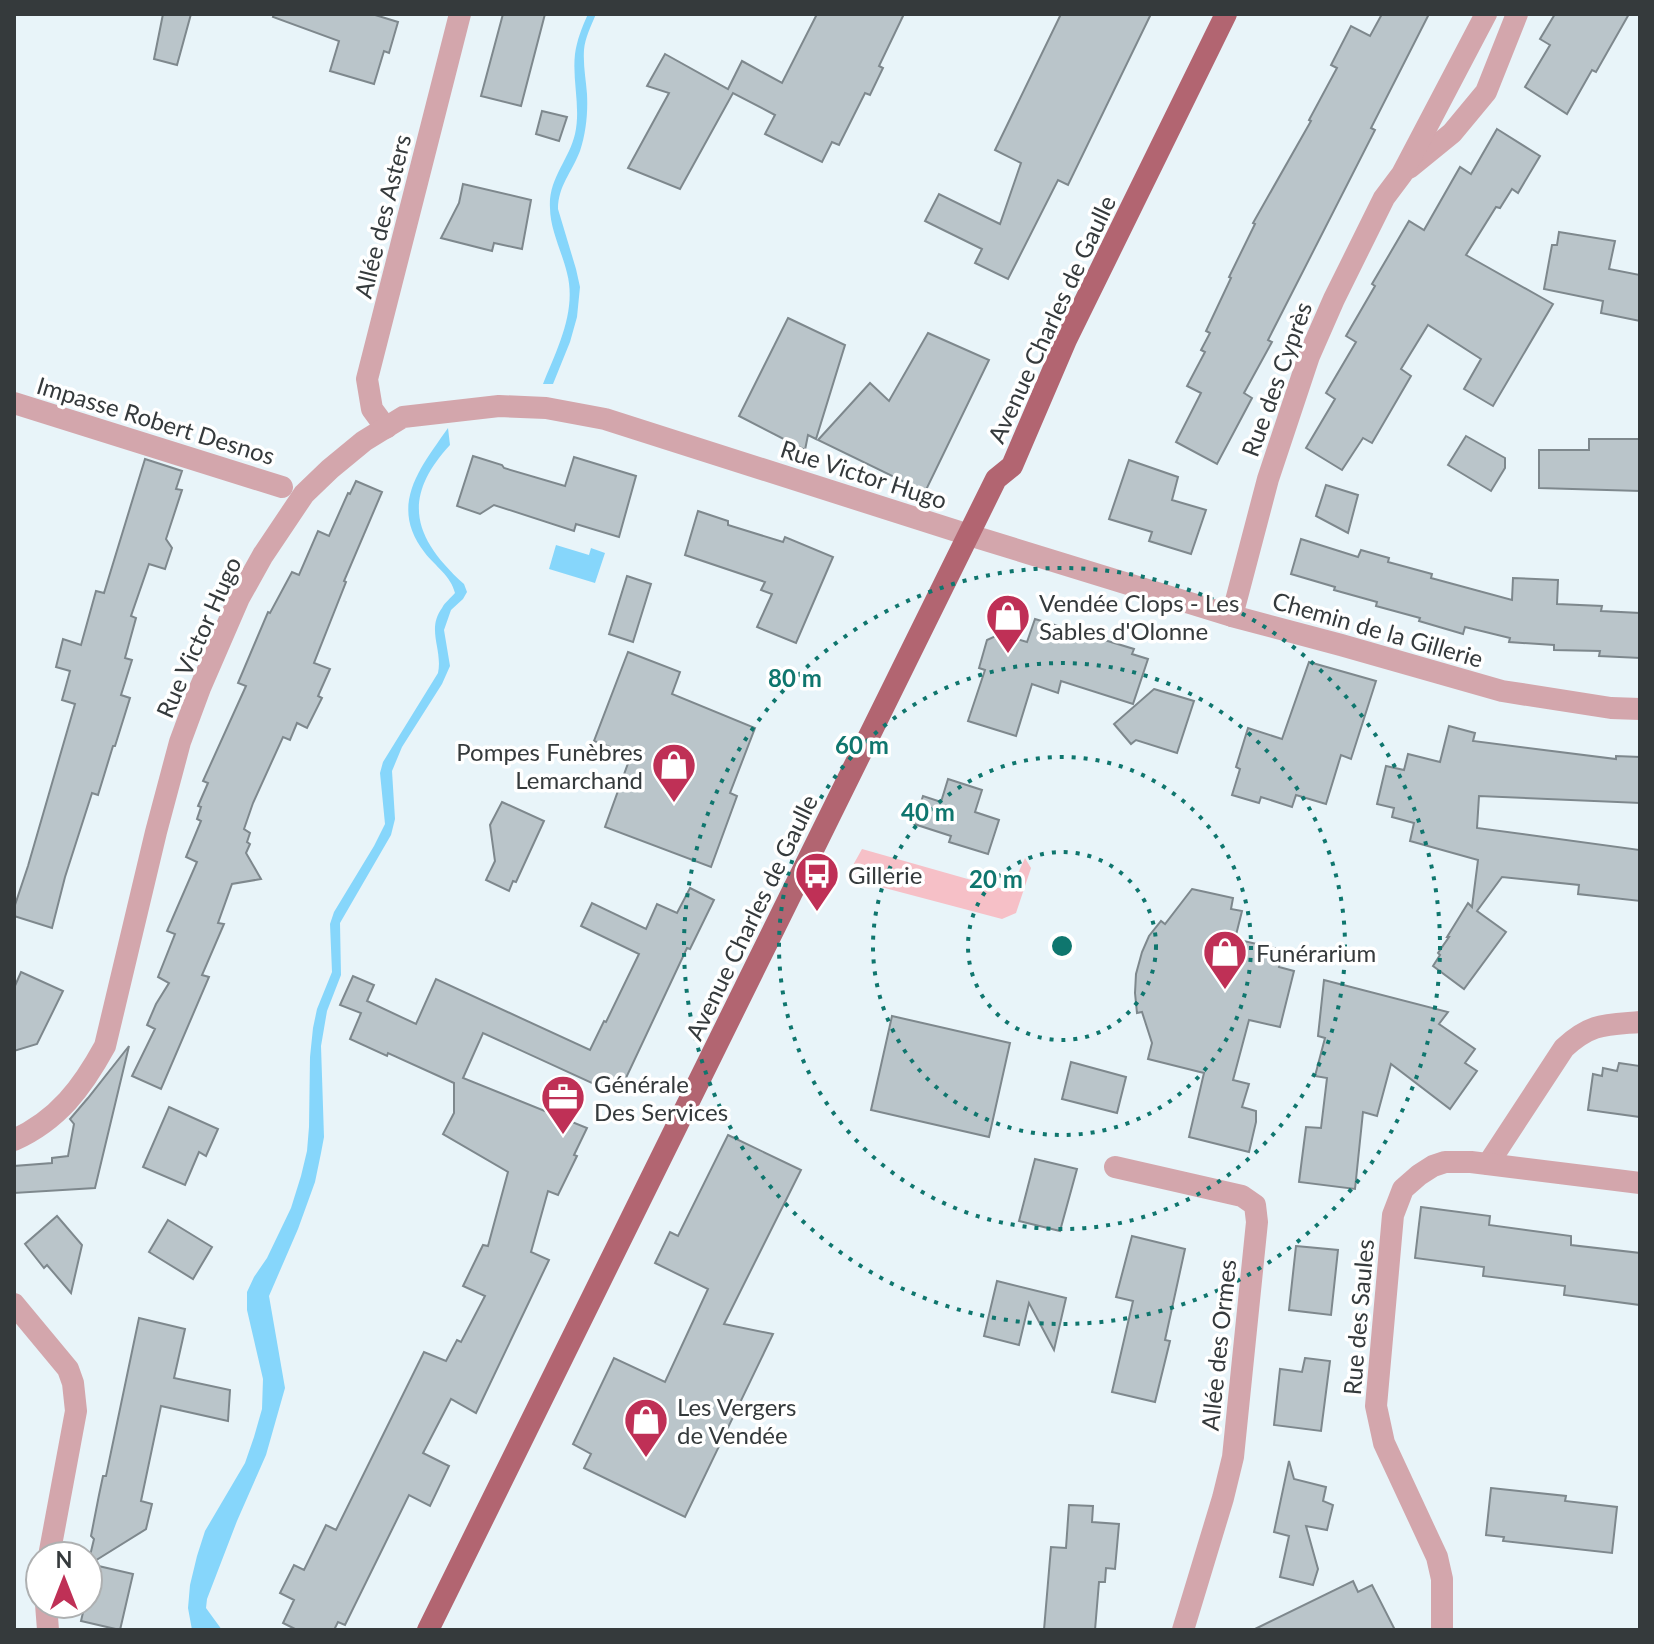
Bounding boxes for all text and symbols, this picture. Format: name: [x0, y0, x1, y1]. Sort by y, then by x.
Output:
street label: Allée des Asters: [348, 131, 416, 301]
street label: Avenue Charles de Gaulle: [981, 191, 1121, 447]
street label: Rue des Cyprès: [1235, 298, 1317, 460]
street label: Impasse Robert Desnos: [34, 370, 278, 470]
street label: Rue Victor Hugo: [777, 433, 951, 515]
street label: Rue Victor Hugo: [150, 552, 246, 722]
street label: Chemin de la Gillerie: [1269, 585, 1487, 673]
place label: Vendée Clops - Les Sables d'Olonne: [1039, 588, 1239, 645]
shop icon: Vendée Clops - Les Sables d'Olonne: [984, 592, 1032, 655]
text: 80 m: [768, 663, 822, 692]
text: 60 m: [835, 730, 889, 759]
place label: Pompes Funèbres Lemarchand: [456, 737, 643, 794]
shop icon: Pompes Funèbres Lemarchand: [650, 741, 698, 804]
street label: Avenue Charles de Gaulle: [679, 789, 823, 1045]
text: 40 m: [901, 797, 955, 826]
bus stop icon: Gillerie: [793, 850, 841, 913]
place label: Gillerie: [848, 860, 922, 889]
text: 20 m: [969, 864, 1023, 893]
shop icon: Funérarium: [1201, 928, 1249, 991]
centre of rings: [1048, 932, 1076, 960]
place label: Funérarium: [1256, 938, 1376, 967]
place label: Générale Des Services: [594, 1069, 728, 1126]
office icon: Générale Des Services: [539, 1073, 587, 1136]
street label: Rue des Saules: [1337, 1238, 1379, 1396]
street label: Allée des Ormes: [1195, 1258, 1241, 1432]
place label: Les Vergers de Vendée: [677, 1392, 796, 1449]
shop icon: Les Vergers de Vendée: [622, 1396, 670, 1459]
north arrow: [24, 1540, 104, 1620]
text: N: [56, 1546, 72, 1573]

